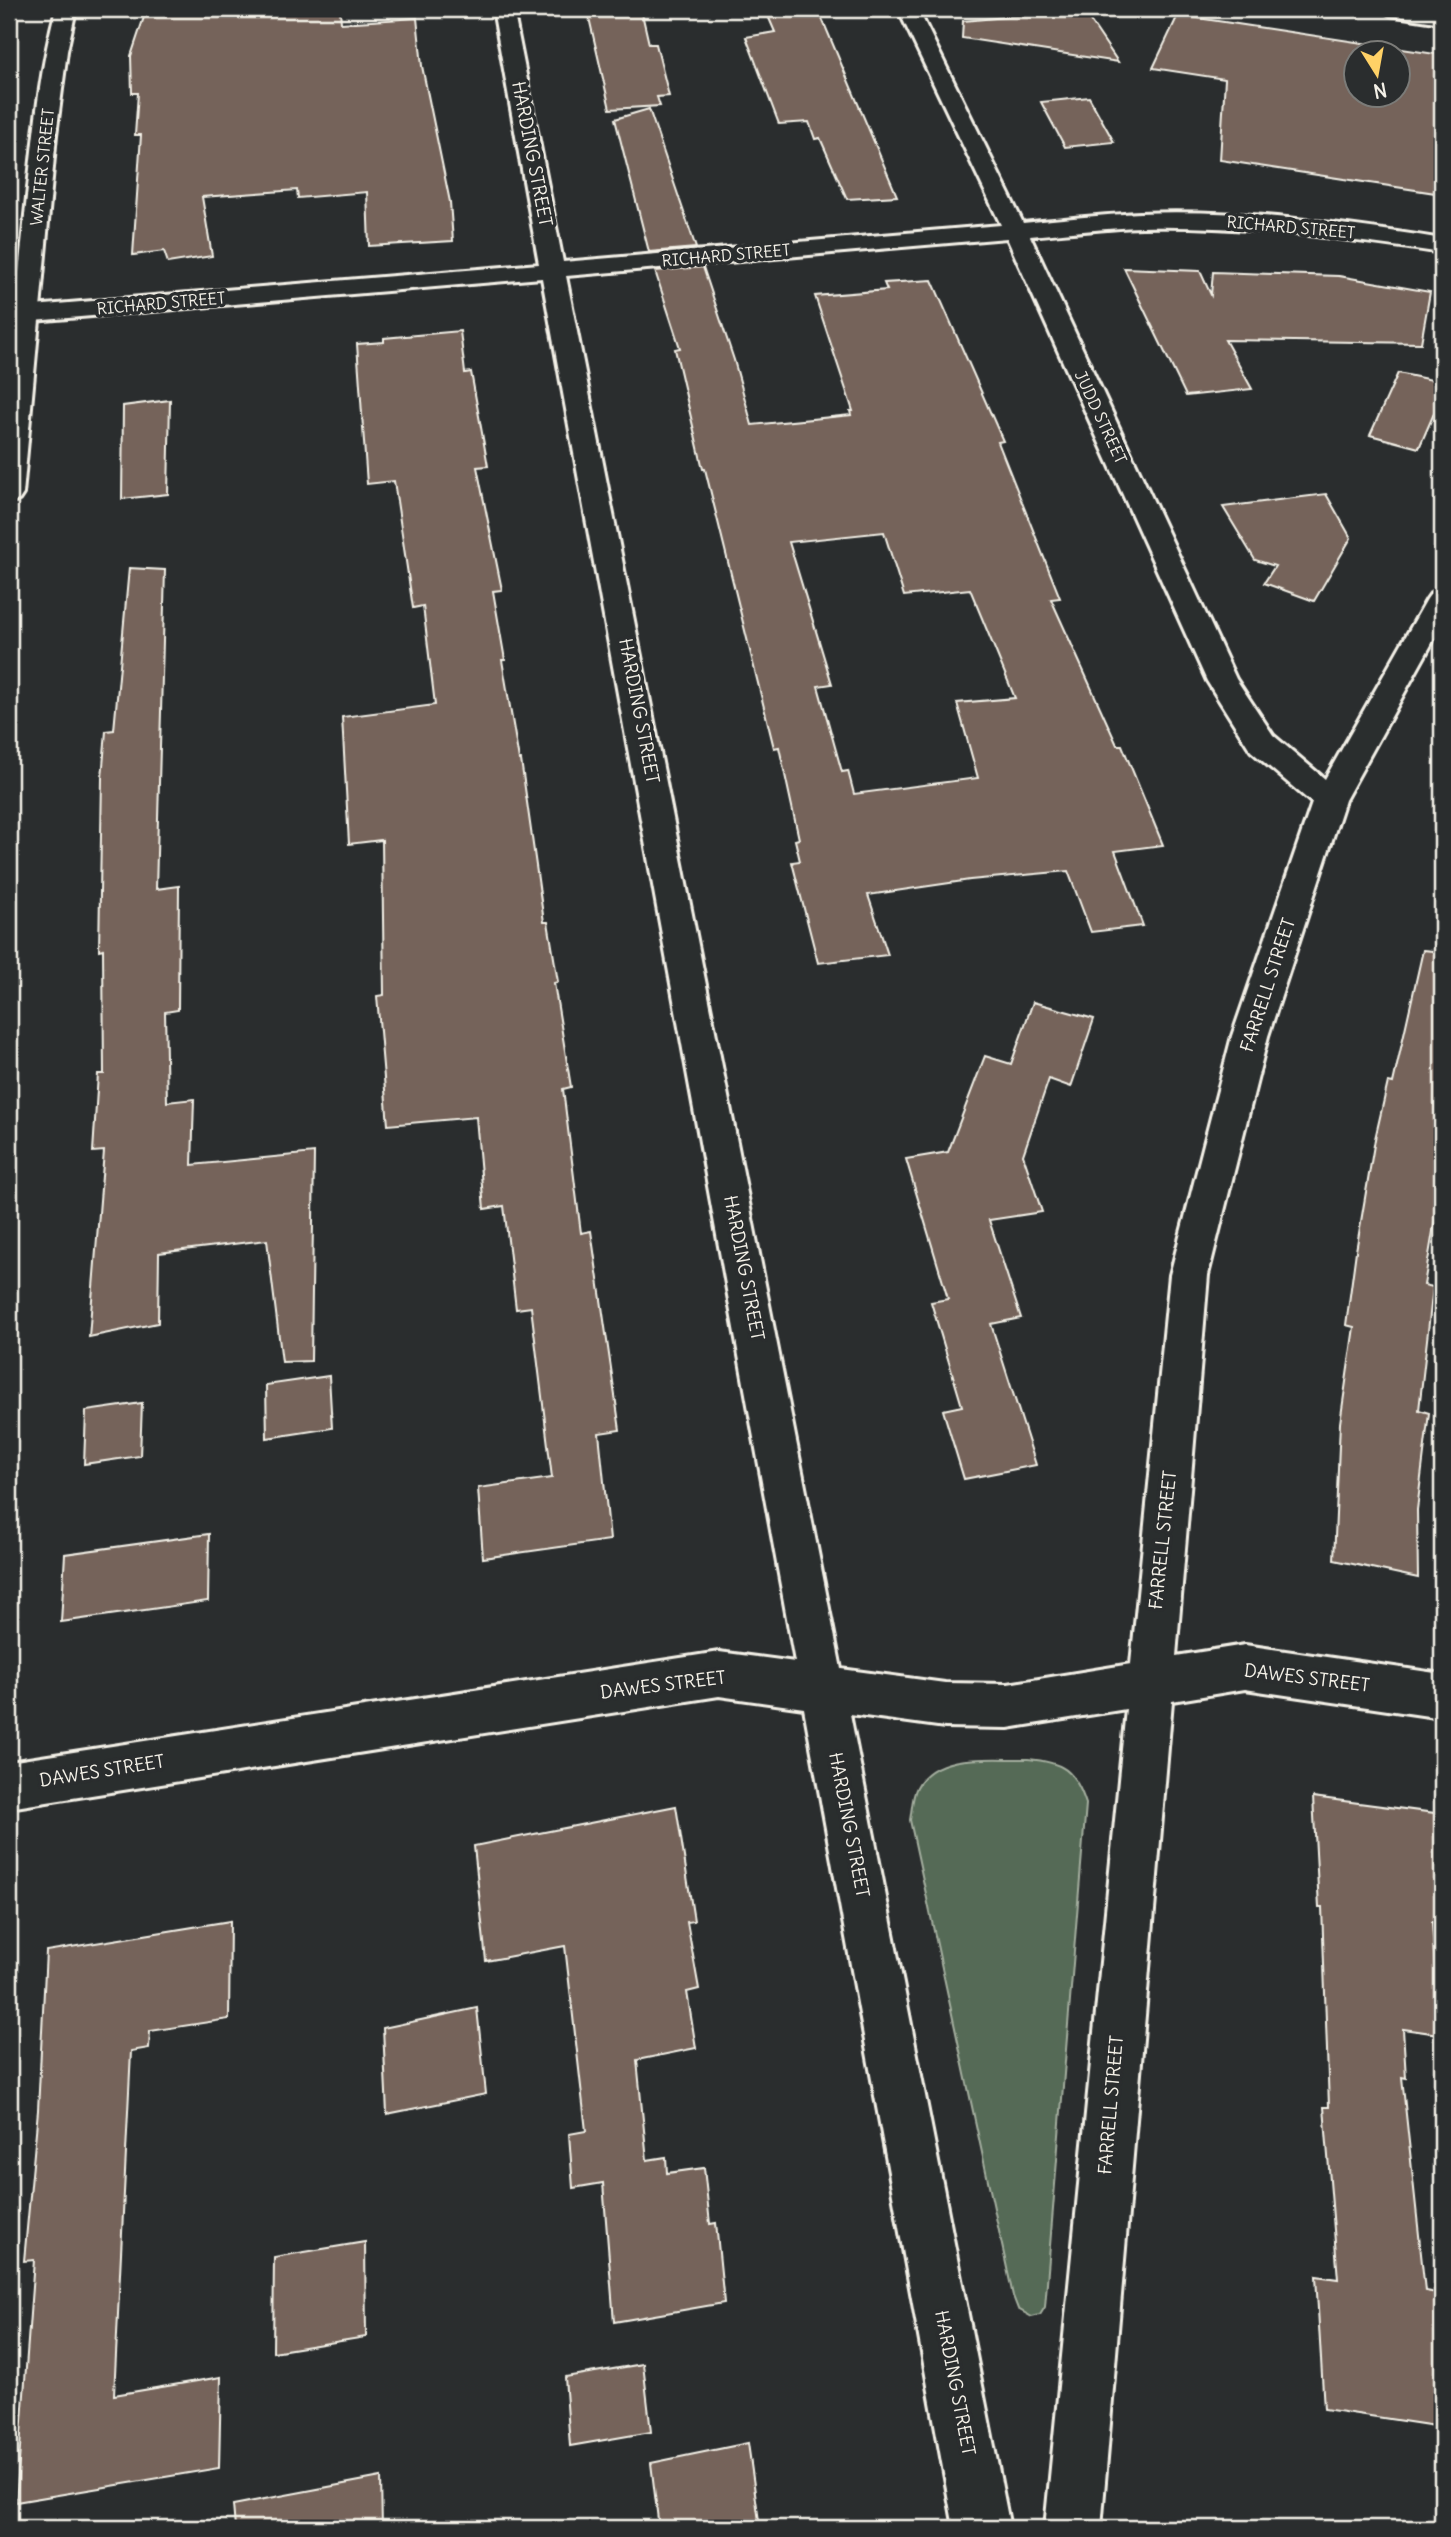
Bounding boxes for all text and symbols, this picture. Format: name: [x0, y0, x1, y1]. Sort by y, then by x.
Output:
north arrow: [1342, 38, 1412, 108]
text: N: [1372, 78, 1389, 104]
street label: HARDING STREET: [507, 79, 558, 228]
street label: WALTER STREET: [26, 107, 58, 227]
street label: RICHARD STREET: [1226, 211, 1356, 243]
street label: RICHARD STREET: [661, 239, 791, 271]
street label: RICHARD STREET: [96, 287, 226, 319]
street label: JUDD STREET: [1071, 367, 1131, 467]
street label: HARDING STREET: [614, 636, 665, 785]
street label: FARRELL STREET: [1235, 915, 1300, 1055]
street label: HARDING STREET: [719, 1193, 770, 1342]
street label: FARRELL STREET: [1144, 1469, 1181, 1611]
street label: DAWES STREET: [1243, 1658, 1371, 1697]
street label: DAWES STREET: [599, 1665, 727, 1704]
street label: DAWES STREET: [38, 1749, 166, 1792]
street label: HARDING STREET: [824, 1750, 875, 1899]
street label: FARRELL STREET: [1093, 2034, 1128, 2176]
street label: HARDING STREET: [930, 2308, 981, 2457]

